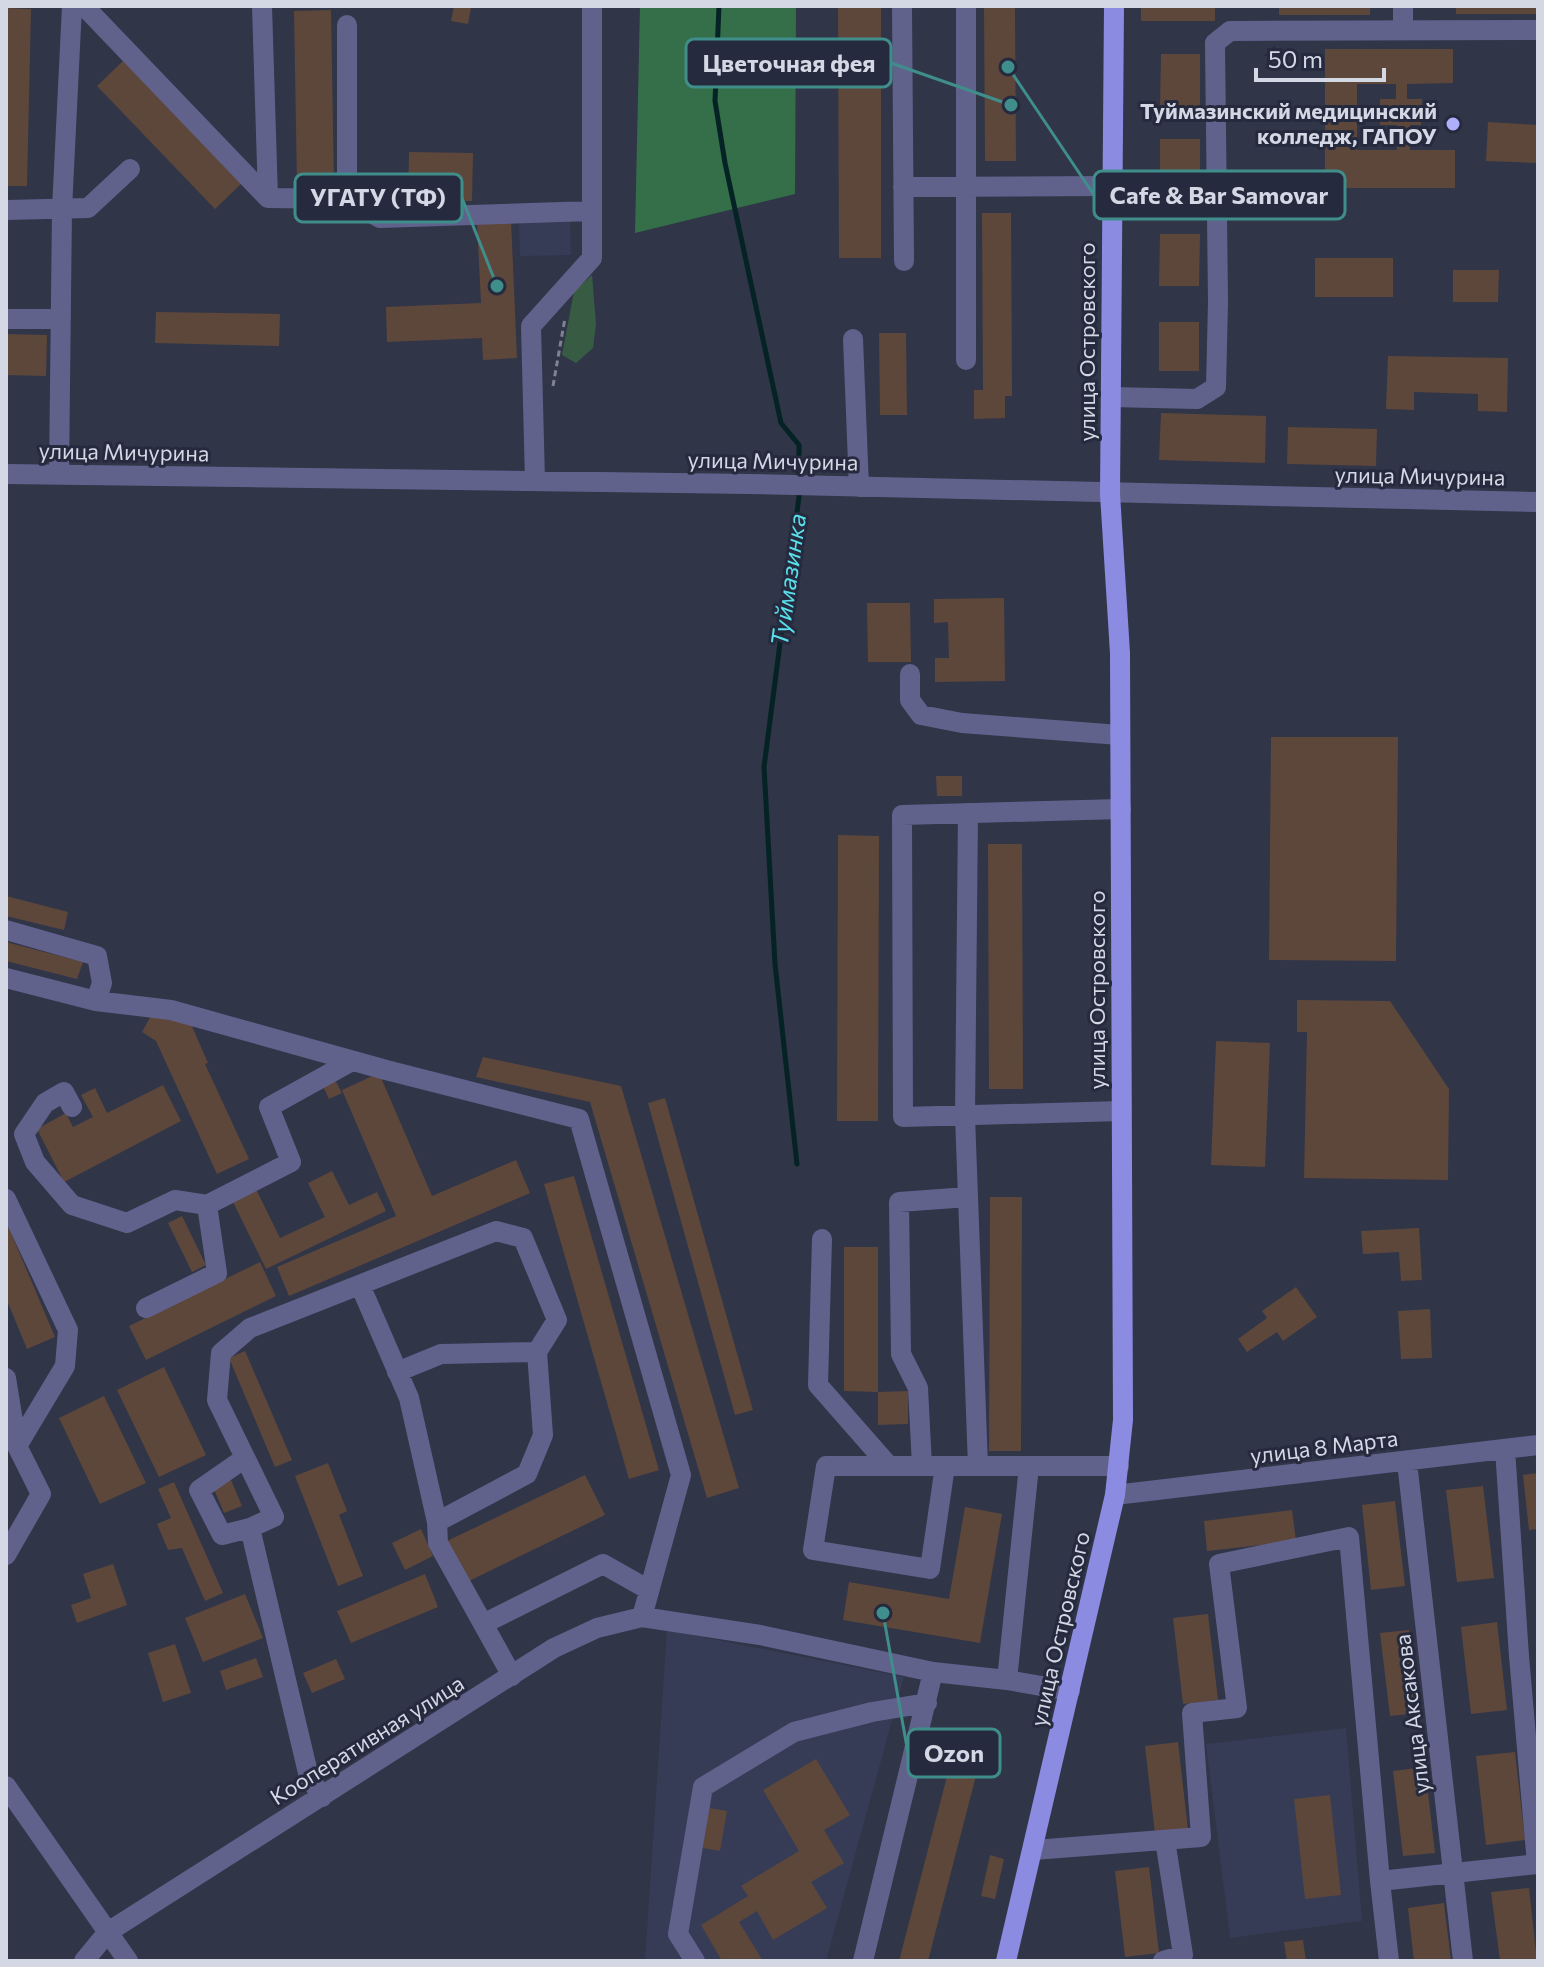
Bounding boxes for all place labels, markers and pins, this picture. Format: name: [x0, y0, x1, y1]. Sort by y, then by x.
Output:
callout: Цветочная фея: [686, 39, 891, 87]
place label: Туймазинский медицинский колледж, ГАПОУ: [1140, 97, 1437, 149]
marker: Туймазинский медицинский колледж, ГАПОУ: [1444, 115, 1462, 133]
callout: Cafe & Bar Samovar: [1094, 171, 1345, 219]
callout: УГАТУ (ТФ): [295, 174, 462, 222]
callout: Ozon: [908, 1729, 1000, 1777]

